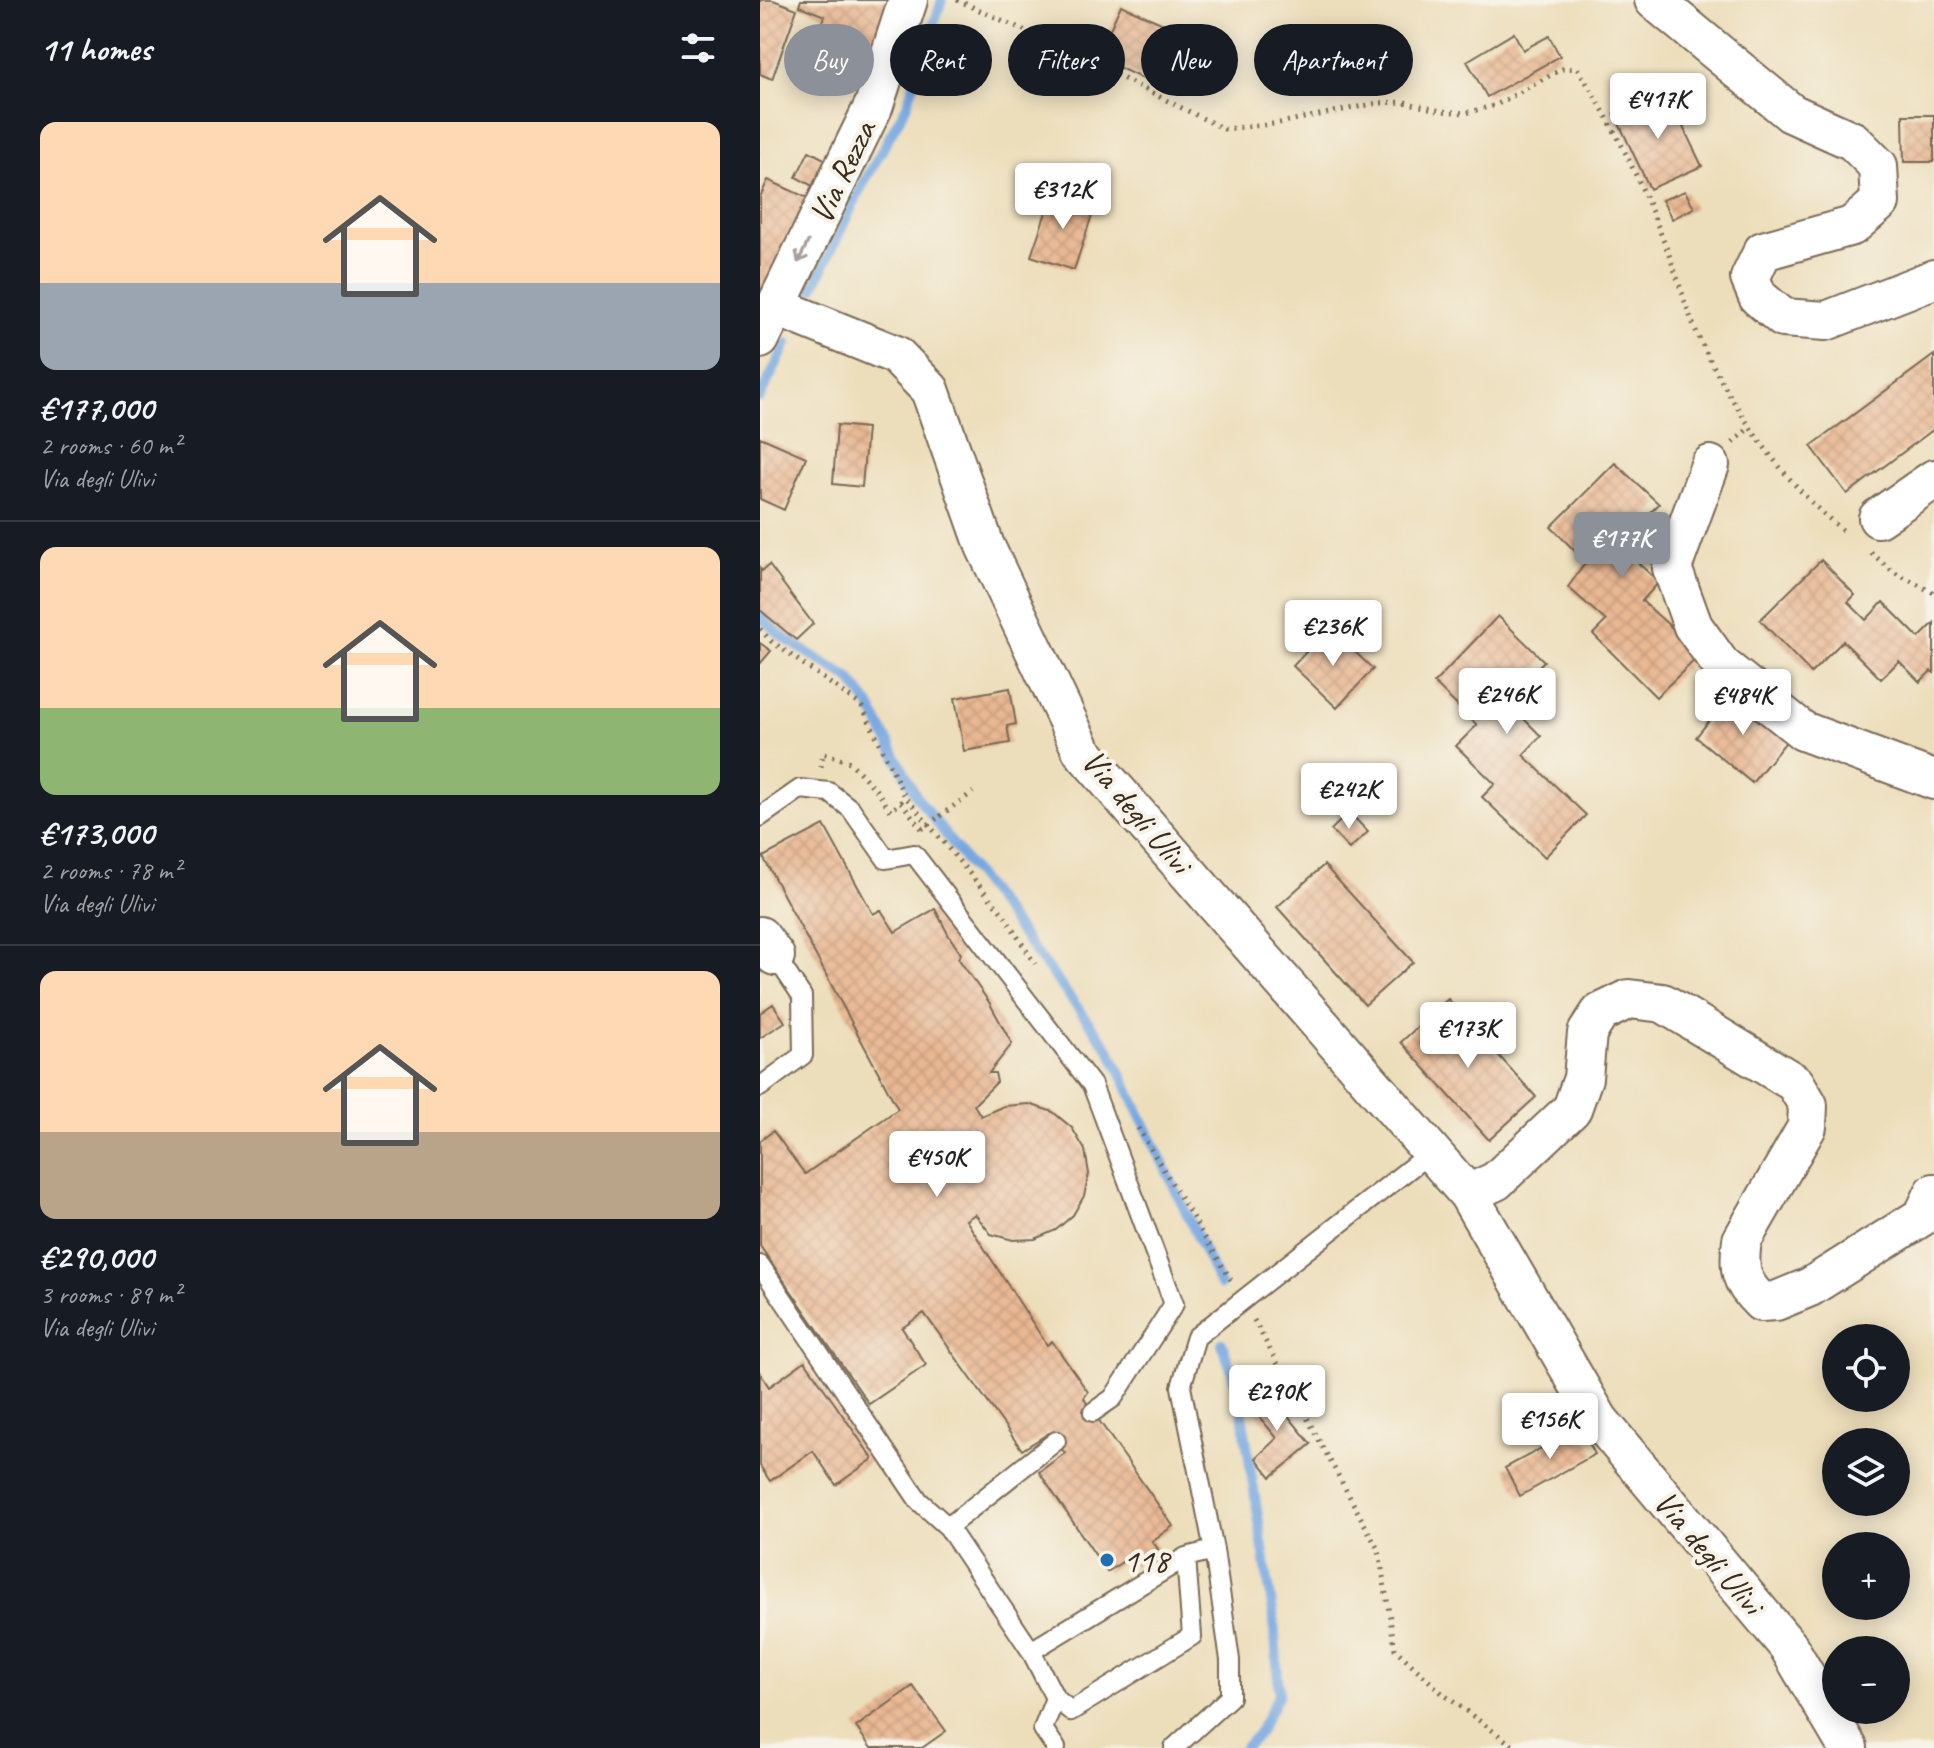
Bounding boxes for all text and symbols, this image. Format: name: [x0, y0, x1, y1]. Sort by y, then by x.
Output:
chip: Buy: [784, 24, 874, 96]
chip: Rent: [890, 24, 992, 96]
chip: Filters: [1008, 24, 1125, 96]
chip: New: [1141, 24, 1238, 96]
chip: Apartment: [1254, 24, 1413, 96]
icon: filters: [676, 26, 720, 70]
text: 11 homes: [40, 27, 151, 70]
pin: €417K: [1602, 73, 1714, 141]
text: €417K: [1628, 82, 1688, 115]
street label: Via Rezza: [799, 112, 886, 230]
pin: €312K: [1007, 163, 1119, 231]
text: €312K: [1033, 172, 1093, 205]
icon: home: [308, 174, 452, 318]
one-way arrow: [795, 240, 810, 264]
text: €177,000: [40, 386, 154, 429]
text: 2 rooms · 60 m²: [40, 429, 181, 462]
text: Via degli Ulivi: [40, 462, 154, 495]
pin: €177K: [1566, 512, 1678, 580]
text: €177K: [1592, 521, 1652, 554]
icon: home: [308, 599, 452, 743]
pin: €236K: [1277, 600, 1389, 668]
text: €236K: [1303, 609, 1363, 642]
pin: €246K: [1451, 668, 1563, 736]
pin: €484K: [1687, 669, 1799, 737]
text: €246K: [1477, 677, 1537, 710]
text: €484K: [1713, 678, 1773, 711]
street label: Via degli Ulivi: [1073, 740, 1204, 885]
pin: €242K: [1293, 763, 1405, 831]
text: €242K: [1319, 772, 1379, 805]
text: €173,000: [40, 811, 154, 854]
text: 2 rooms · 78 m²: [40, 854, 181, 887]
text: Via degli Ulivi: [40, 887, 154, 920]
pin: €173K: [1412, 1002, 1524, 1070]
text: €173K: [1438, 1011, 1498, 1044]
icon: home: [308, 1023, 452, 1167]
pin: €450K: [881, 1131, 993, 1199]
text: €450K: [907, 1140, 967, 1173]
text: €290,000: [40, 1235, 153, 1278]
text: 3 rooms · 89 m²: [40, 1278, 181, 1311]
text: Via degli Ulivi: [40, 1311, 154, 1344]
map controls: [1822, 1324, 1910, 1724]
button: locate: [1822, 1324, 1910, 1412]
pin: €290K: [1221, 1365, 1333, 1433]
text: €290K: [1247, 1374, 1307, 1407]
pin: €156K: [1494, 1393, 1606, 1461]
text: €156K: [1520, 1402, 1580, 1435]
button: layers: [1822, 1428, 1910, 1516]
street label: Via degli Ulivi: [1645, 1481, 1776, 1626]
button: +: [1822, 1532, 1910, 1620]
place label: 118: [1123, 1539, 1173, 1582]
marker: 118: [1098, 1551, 1116, 1569]
button: −: [1822, 1636, 1910, 1724]

